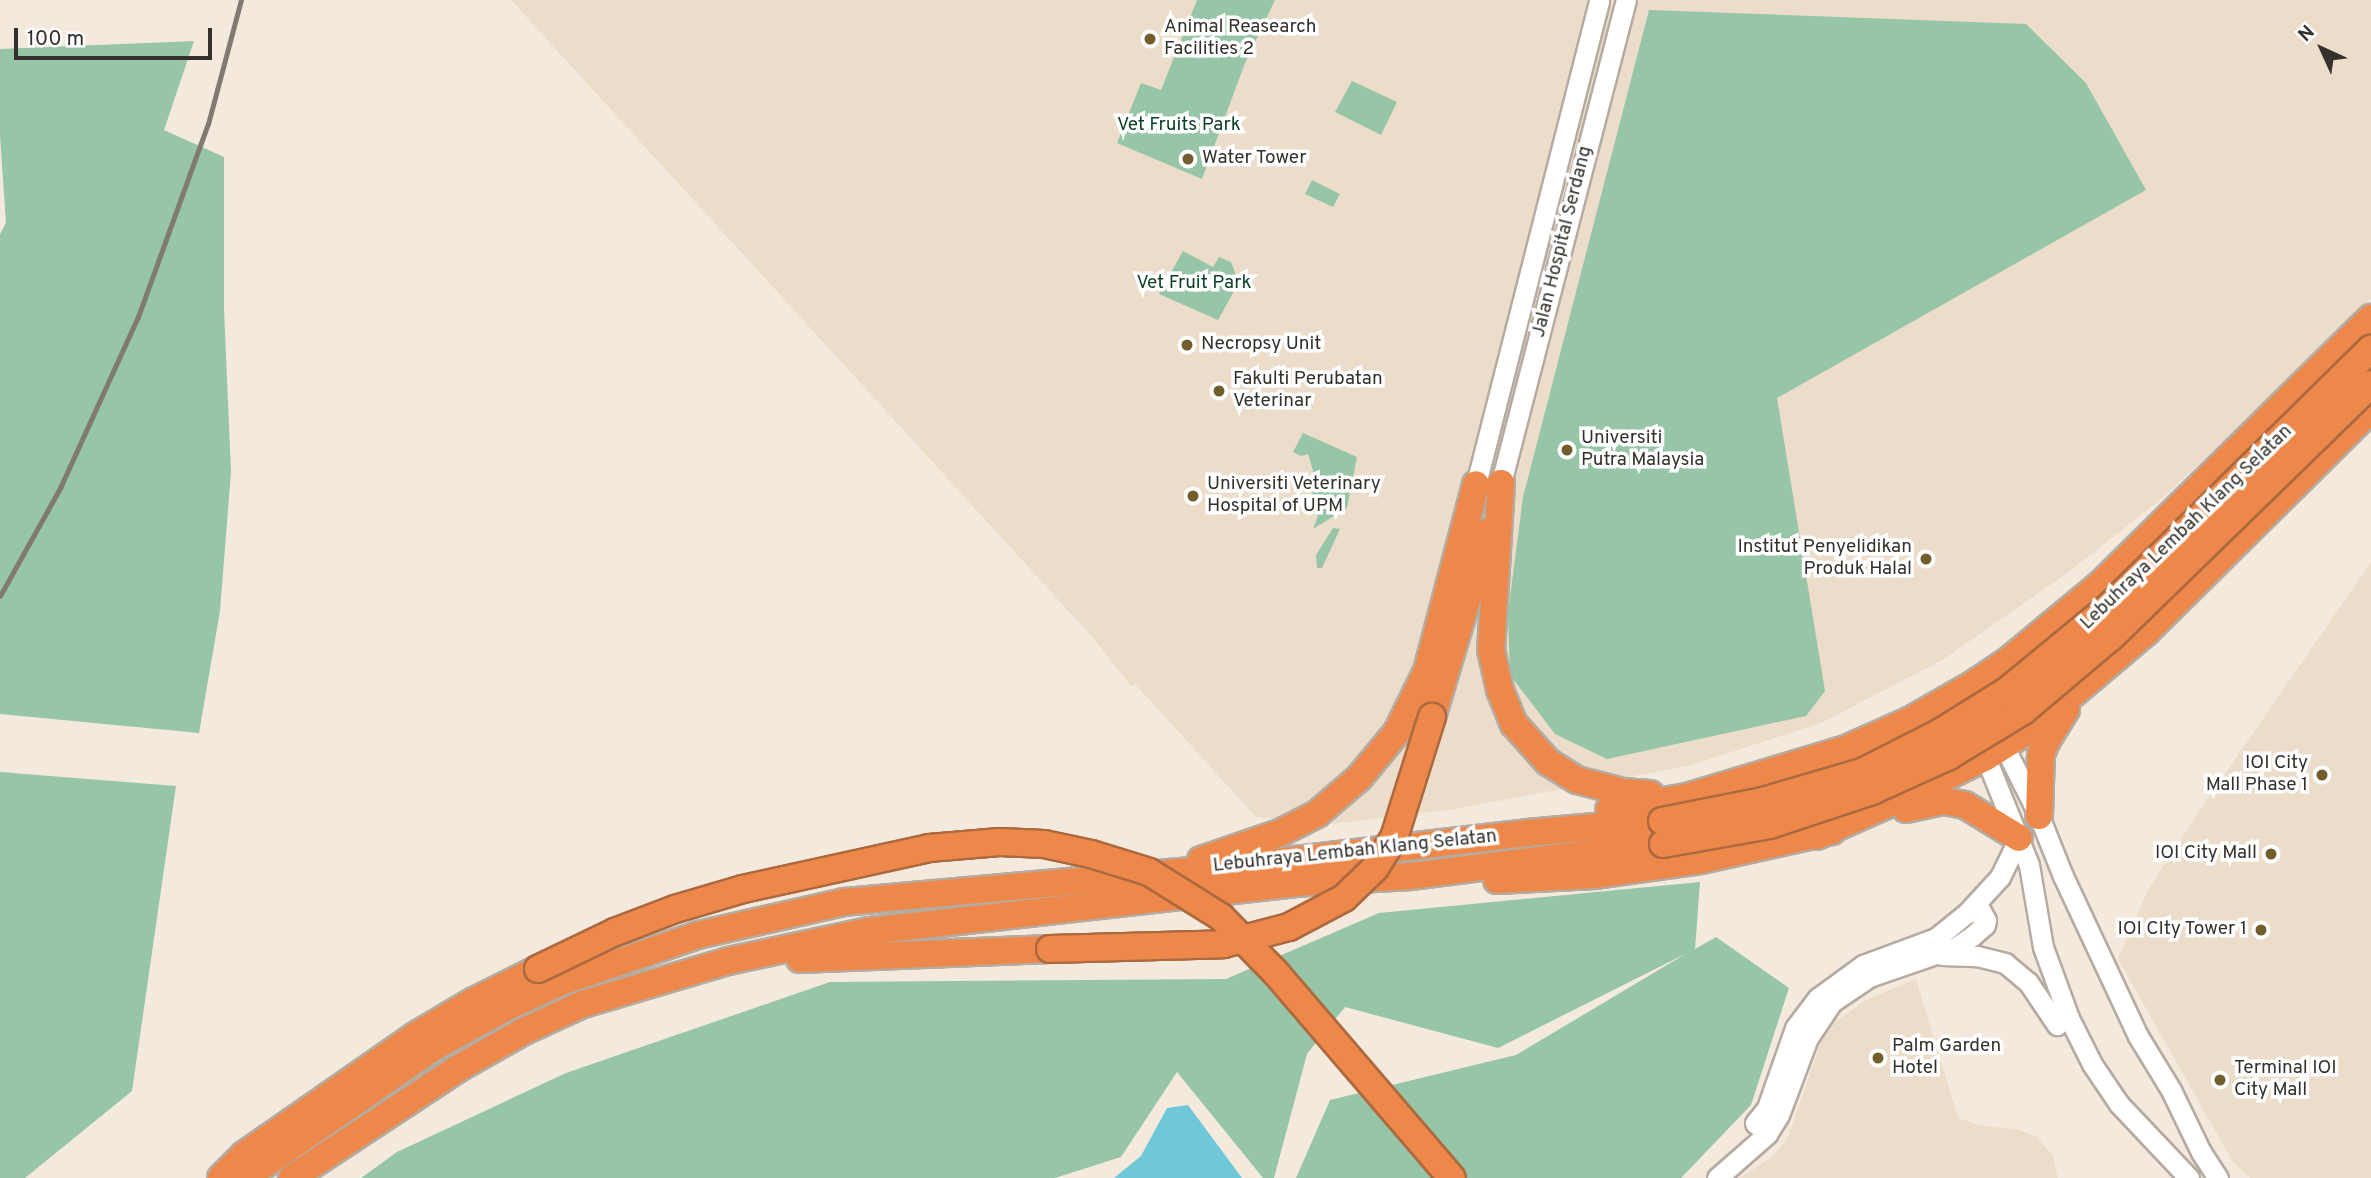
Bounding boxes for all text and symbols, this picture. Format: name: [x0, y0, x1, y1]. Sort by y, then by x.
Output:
scale bar: [18, 14, 215, 58]
north arrow: [2287, 14, 2357, 84]
place label: Animal Reasearch Facilities 2: [1164, 17, 1317, 61]
text: N: [2294, 21, 2320, 47]
text: 100 m: [27, 26, 84, 53]
marker: Animal Reasearch Facilities 2: [1142, 31, 1158, 47]
park label: Vet Fruits Park: [1117, 115, 1241, 137]
street label: Jalan Hospital Serdang: [1528, 144, 1598, 340]
place label: Water Tower: [1202, 148, 1307, 170]
marker: Water Tower: [1180, 151, 1196, 167]
park label: Vet Fruit Park: [1136, 273, 1252, 295]
place label: Necropsy Unit: [1201, 334, 1321, 356]
marker: Necropsy Unit: [1179, 337, 1195, 353]
place label: Fakulti Perubatan Veterinar: [1233, 369, 1383, 413]
marker: Fakulti Perubatan Veterinar: [1211, 383, 1227, 399]
street label: Lebuhraya Lembah Klang Selatan: [2076, 421, 2298, 635]
place label: Universiti Putra Malaysia: [1581, 428, 1704, 472]
marker: Universiti Putra Malaysia: [1559, 442, 1575, 458]
place label: Universiti Veterinary Hospital of UPM: [1207, 474, 1381, 518]
marker: Universiti Veterinary Hospital of UPM: [1185, 488, 1201, 504]
place label: Institut Penyelidikan Produk Halal: [1737, 537, 1912, 581]
marker: Institut Penyelidikan Produk Halal: [1918, 551, 1934, 567]
place label: IOI City Mall Phase 1: [2206, 753, 2308, 797]
marker: IOI City Mall Phase 1: [2314, 767, 2330, 783]
street label: Lebuhraya Lembah Klang Selatan: [1212, 826, 1498, 878]
place label: IOI City Mall: [2155, 843, 2257, 865]
marker: IOI City Mall: [2263, 846, 2279, 862]
place label: IOI CIty Tower 1: [2117, 919, 2247, 941]
marker: IOI CIty Tower 1: [2253, 922, 2269, 938]
place label: Palm Garden Hotel: [1892, 1036, 2001, 1080]
marker: Palm Garden Hotel: [1870, 1050, 1886, 1066]
place label: Terminal IOI City Mall: [2234, 1058, 2337, 1102]
marker: Terminal IOI City Mall: [2212, 1072, 2228, 1088]

